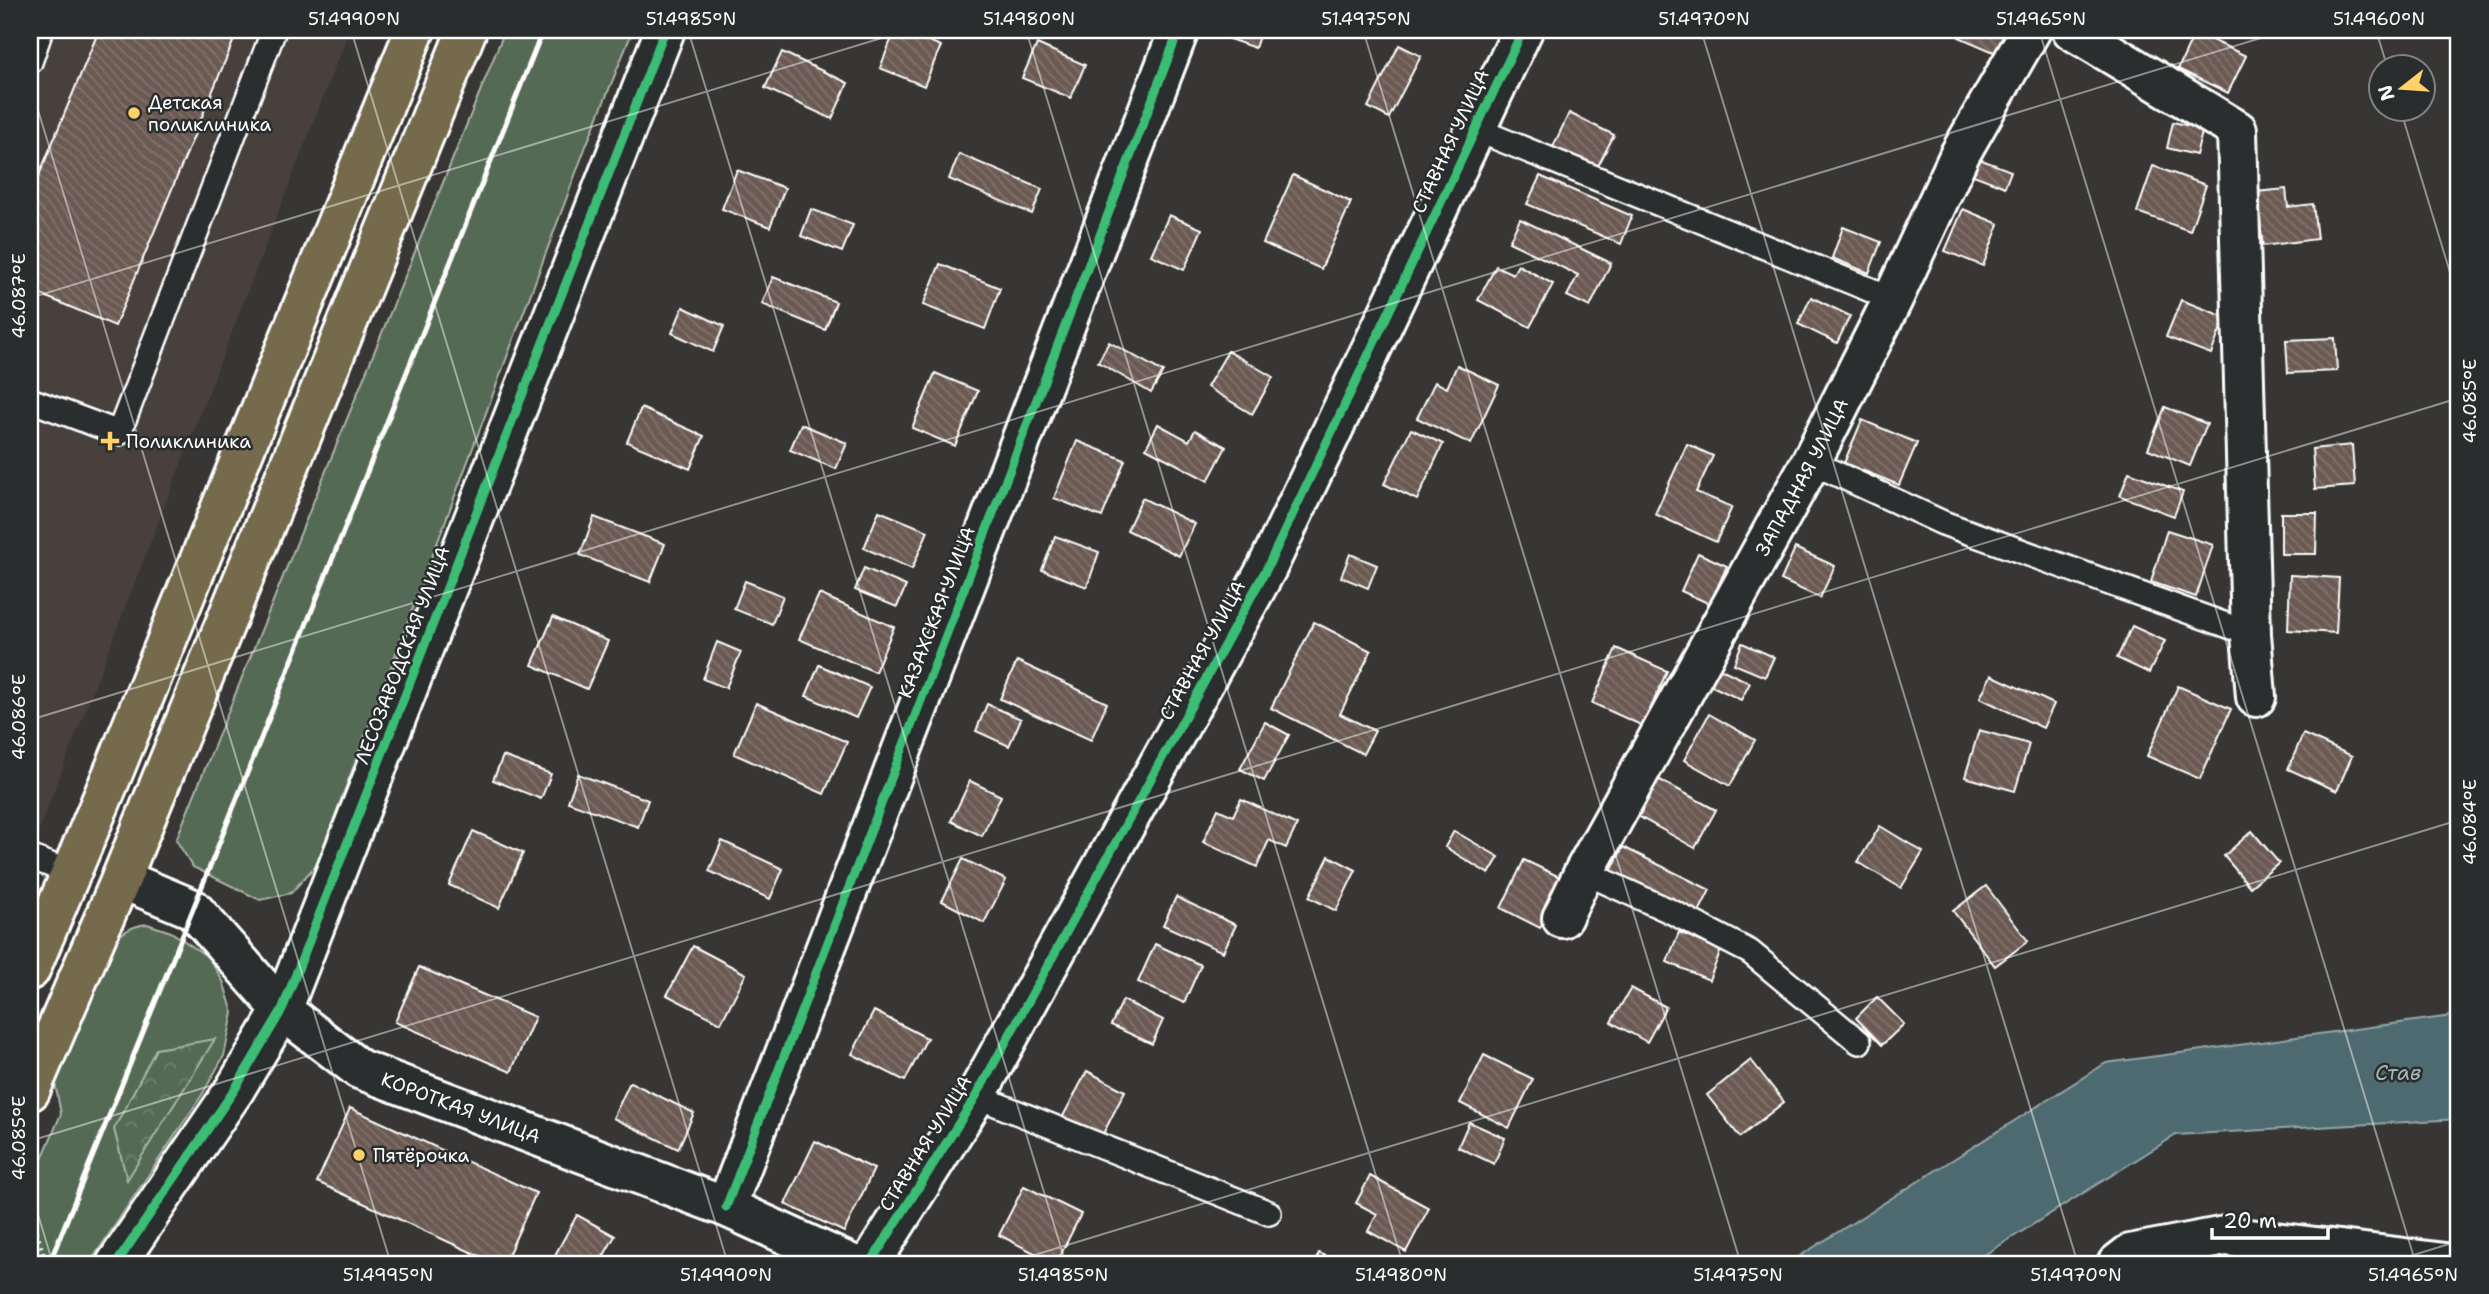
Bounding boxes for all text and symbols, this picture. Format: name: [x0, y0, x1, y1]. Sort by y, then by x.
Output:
text: 51.4990°N: [308, 7, 400, 31]
text: 51.4985°N: [646, 7, 736, 31]
text: 51.4980°N: [983, 7, 1075, 31]
text: 51.4975°N: [1321, 7, 1411, 31]
text: 51.4970°N: [1658, 7, 1750, 31]
text: 51.4965°N: [1996, 7, 2086, 31]
text: 51.4960°N: [2333, 7, 2425, 31]
north arrow: [2366, 52, 2436, 122]
street label: СТАВНАЯ УЛИЦА: [1406, 65, 1495, 217]
text: N: [2372, 82, 2400, 104]
place label: Детская поликлиника: [148, 90, 271, 137]
marker: Детская поликлиника: [126, 105, 142, 121]
text: 46.087°E: [7, 253, 31, 339]
text: 46.085°E: [2458, 359, 2482, 443]
street label: ЗАПАДНАЯ УЛИЦА: [1750, 394, 1854, 560]
place label: Поликлиника: [126, 429, 251, 454]
marker: Поликлиника: [100, 431, 120, 451]
street label: КАЗАХСКАЯ УЛИЦА: [892, 523, 981, 702]
street label: ЛЕСОЗАВОДСКАЯ УЛИЦА: [349, 542, 456, 768]
street label: СТАВНАЯ УЛИЦА: [1154, 576, 1251, 725]
text: 46.086°E: [7, 674, 31, 760]
text: 46.084°E: [2458, 779, 2482, 865]
water label: Став: [2375, 1059, 2421, 1087]
street label: КОРОТКАЯ УЛИЦА: [378, 1067, 544, 1149]
street label: СТАВНАЯ УЛИЦА: [873, 1070, 977, 1216]
text: 46.085°E: [7, 1096, 31, 1180]
place label: Пятёрочка: [373, 1143, 469, 1168]
marker: Пятёрочка: [351, 1147, 367, 1163]
scale bar: [2212, 1196, 2328, 1240]
text: 20 m: [2223, 1207, 2277, 1235]
text: 51.4995°N: [343, 1263, 433, 1287]
text: 51.4990°N: [680, 1263, 772, 1287]
text: 51.4985°N: [1018, 1263, 1108, 1287]
text: 51.4980°N: [1355, 1263, 1447, 1287]
text: 51.4975°N: [1693, 1263, 1783, 1287]
text: 51.4970°N: [2030, 1263, 2122, 1287]
text: 51.4965°N: [2368, 1263, 2458, 1287]

